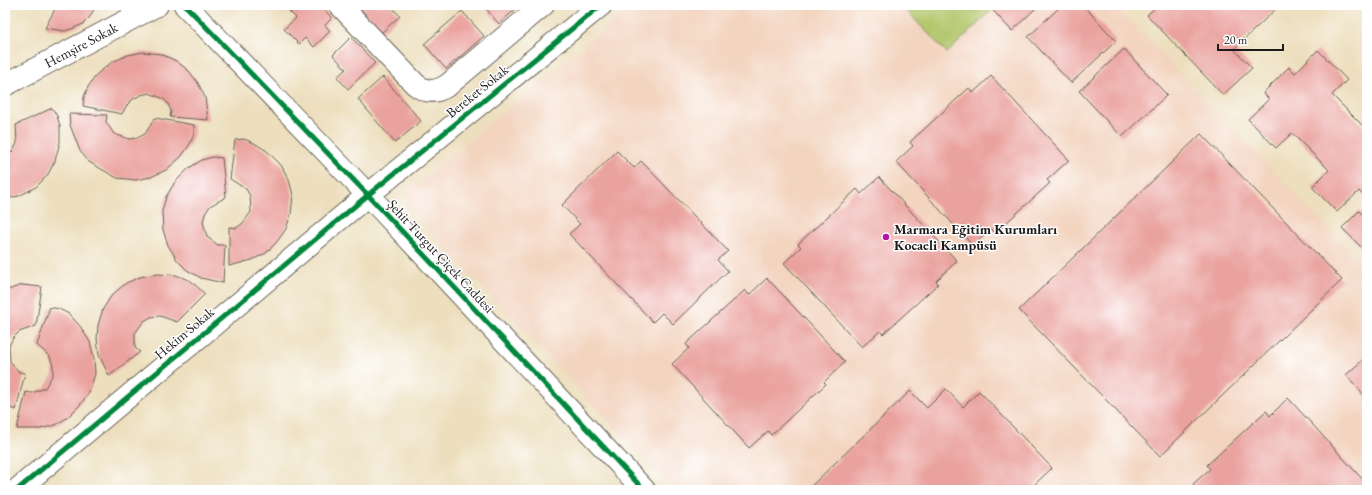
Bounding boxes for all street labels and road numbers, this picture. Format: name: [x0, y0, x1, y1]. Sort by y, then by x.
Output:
street label: Hemşire Sokak: [41, 18, 121, 72]
street label: Bereket Sokak: [442, 60, 512, 122]
street label: Şehit Turgut Çiçek Caddesi: [384, 196, 499, 317]
street label: Hekim Sokak: [150, 303, 218, 363]

